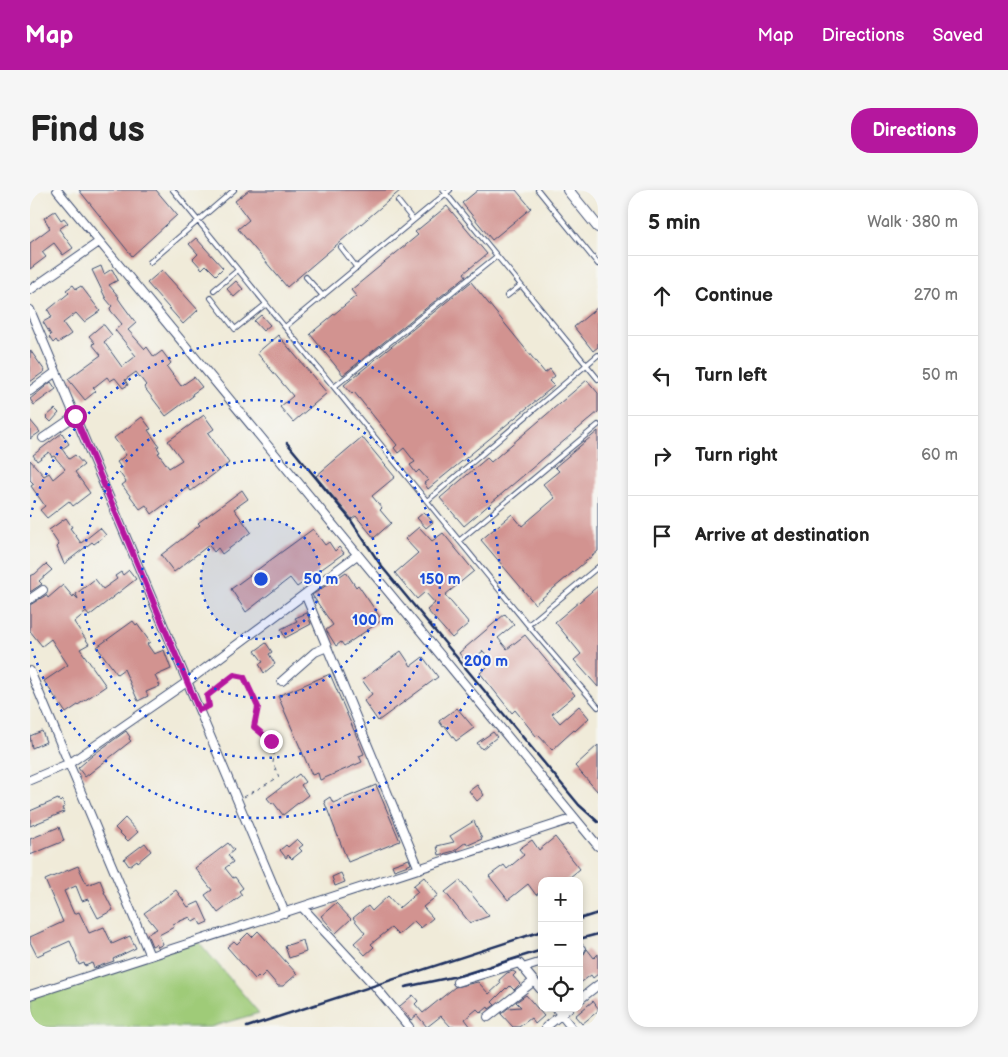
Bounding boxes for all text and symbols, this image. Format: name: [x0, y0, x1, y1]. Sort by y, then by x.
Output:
text: Map: [25, 21, 73, 50]
text: Map: [758, 25, 794, 46]
text: Directions: [822, 25, 904, 46]
text: Saved: [932, 25, 983, 46]
button: Directions: [851, 108, 978, 153]
text: Find us: [30, 109, 145, 152]
text: 5 min: [648, 210, 701, 235]
text: Walk · 380 m: [867, 213, 958, 232]
icon: ahead: [648, 282, 676, 310]
text: Continue: [695, 284, 773, 307]
text: 270 m: [914, 286, 958, 305]
icon: left: [648, 362, 676, 390]
text: Turn left: [695, 364, 767, 387]
text: 50 m: [922, 366, 958, 385]
route start: [64, 405, 87, 428]
icon: right: [648, 442, 676, 470]
text: Turn right: [695, 444, 778, 467]
text: 60 m: [921, 446, 958, 465]
icon: arrive: [648, 522, 676, 550]
text: Arrive at destination: [695, 524, 870, 547]
centre of rings: [252, 570, 270, 588]
text: 50 m: [304, 570, 339, 589]
text: 150 m: [419, 570, 461, 589]
text: 100 m: [352, 611, 394, 630]
text: 200 m: [464, 652, 508, 671]
route end: [260, 730, 283, 753]
map controls: [538, 877, 583, 1012]
button: +: [538, 877, 583, 922]
button: −: [538, 922, 583, 967]
button: locate: [538, 967, 583, 1012]

